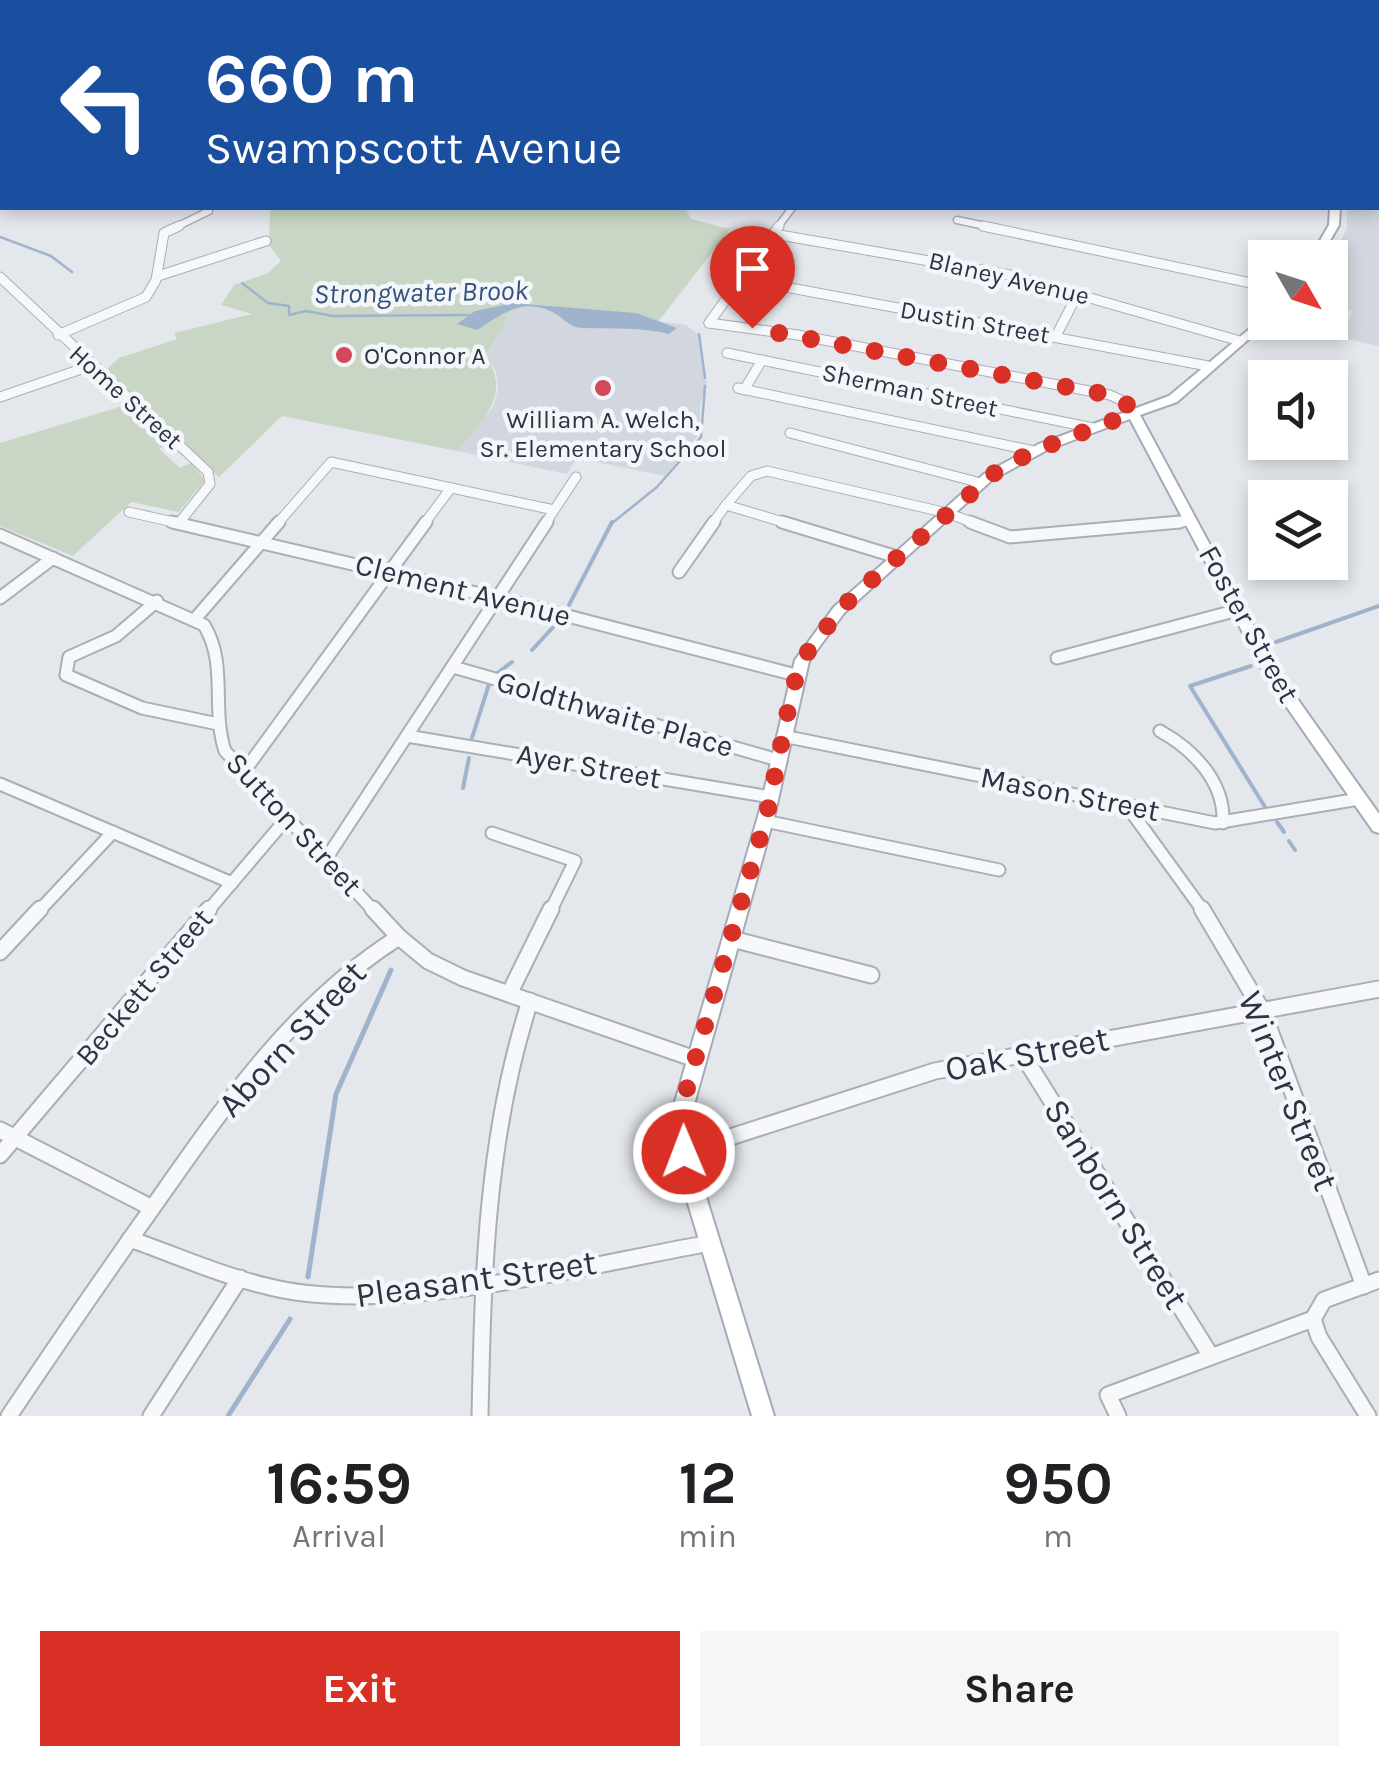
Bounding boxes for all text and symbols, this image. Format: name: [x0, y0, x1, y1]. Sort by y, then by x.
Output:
text: 660 m: [205, 38, 418, 120]
icon: left: [40, 40, 170, 170]
text: Swampscott Avenue: [205, 122, 622, 174]
pin: [710, 226, 795, 329]
north arrow: [1248, 240, 1348, 340]
map controls: [1248, 240, 1348, 580]
icon: arrive: [725, 241, 780, 296]
street label: Blaney Avenue: [926, 245, 1092, 311]
water label: Strongwater Brook: [313, 274, 529, 310]
street label: Dustin Street: [898, 295, 1052, 349]
street label: Home Street: [64, 339, 188, 455]
place label: O'Connor A: [364, 341, 486, 370]
marker: O'Connor A: [333, 344, 355, 366]
street label: Sherman Street: [819, 357, 1001, 423]
button: sound: [1248, 360, 1348, 460]
marker: William A. Welch, Sr. Elementary School: [592, 377, 614, 399]
place label: William A. Welch, Sr. Elementary School: [480, 405, 726, 463]
button: layers: [1248, 480, 1348, 580]
street label: Foster Street: [1191, 539, 1307, 709]
street label: Clement Avenue: [351, 546, 575, 634]
street label: Goldthwaite Place: [492, 663, 738, 765]
street label: Ayer Street: [514, 736, 664, 796]
street label: Sutton Street: [218, 745, 370, 903]
street label: Mason Street: [977, 759, 1163, 829]
street label: Beckett Street: [68, 901, 220, 1073]
street label: Aborn Street: [209, 953, 375, 1125]
street label: Winter Street: [1229, 985, 1347, 1197]
street label: Oak Street: [942, 1018, 1112, 1090]
street label: Sanborn Street: [1035, 1092, 1197, 1316]
position arrow: [632, 1100, 736, 1204]
street label: Pleasant Street: [353, 1242, 599, 1316]
text: 16:59: [266, 1448, 412, 1518]
text: 12: [679, 1448, 736, 1518]
text: 950: [1003, 1448, 1113, 1518]
text: Arrival: [292, 1518, 386, 1555]
text: min: [678, 1518, 737, 1555]
text: m: [1043, 1518, 1073, 1555]
button: Exit: [40, 1631, 680, 1746]
button: Share: [700, 1631, 1339, 1746]

